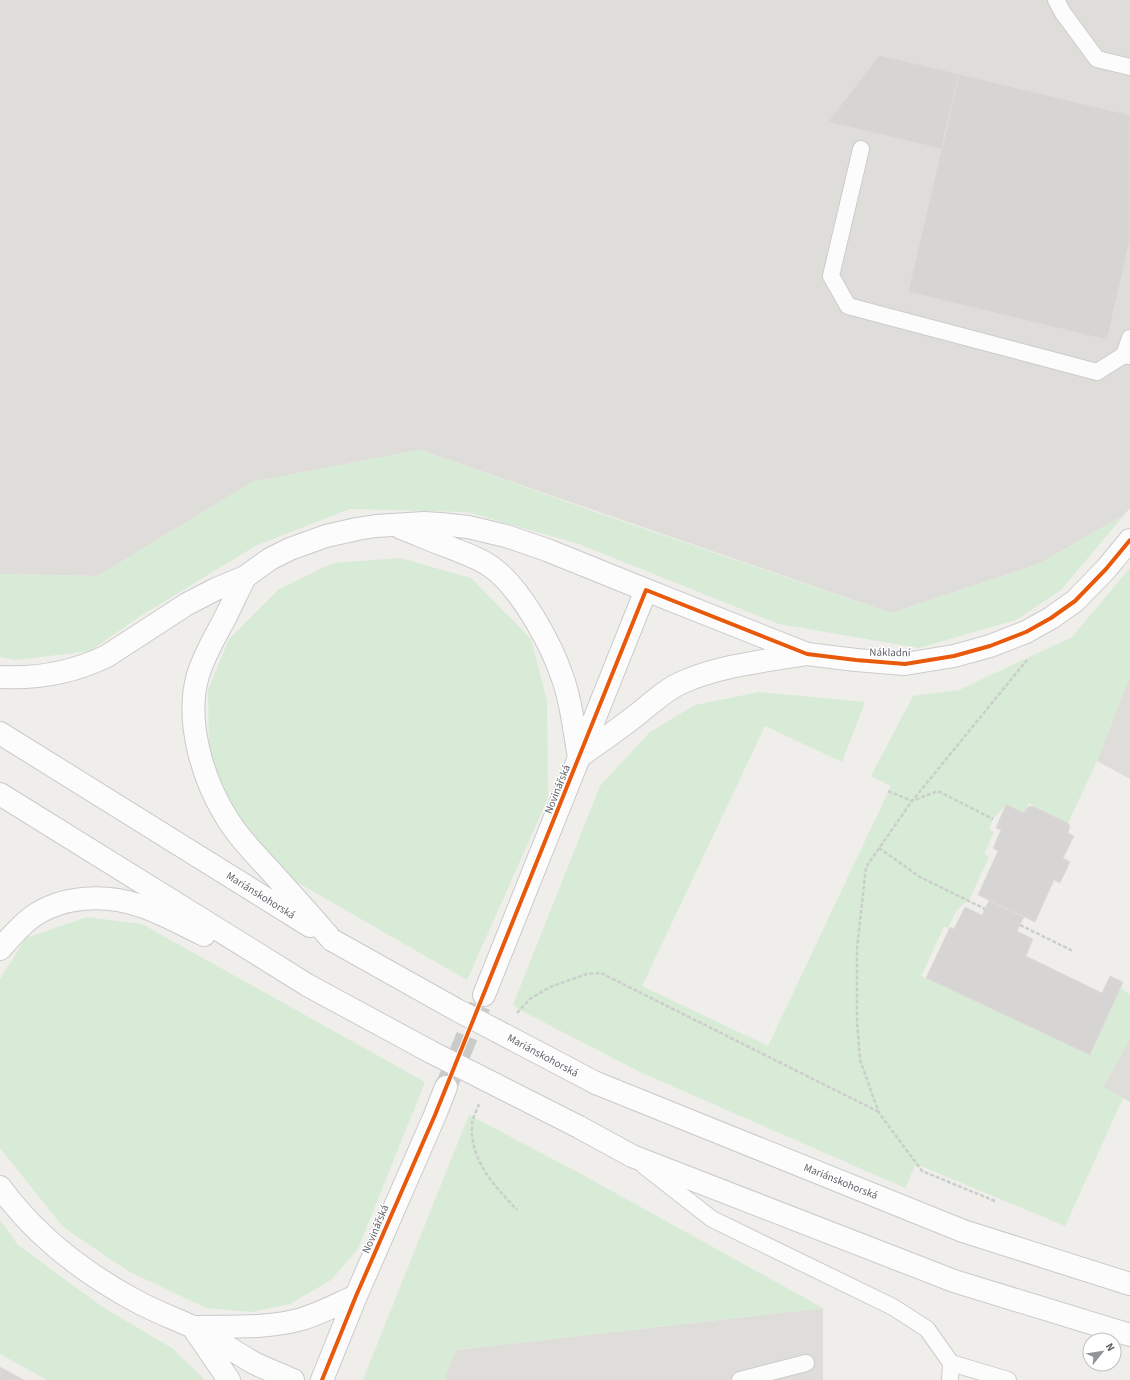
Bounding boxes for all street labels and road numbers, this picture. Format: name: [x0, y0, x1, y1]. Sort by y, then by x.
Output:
street label: Nákladní: [869, 645, 911, 660]
street label: Novinářská: [541, 762, 574, 816]
street label: Mariánskohorská: [223, 868, 298, 923]
street label: Mariánskohorská: [505, 1030, 581, 1081]
street label: Mariánskohorská: [802, 1160, 880, 1203]
street label: Novinářská: [358, 1202, 392, 1256]

